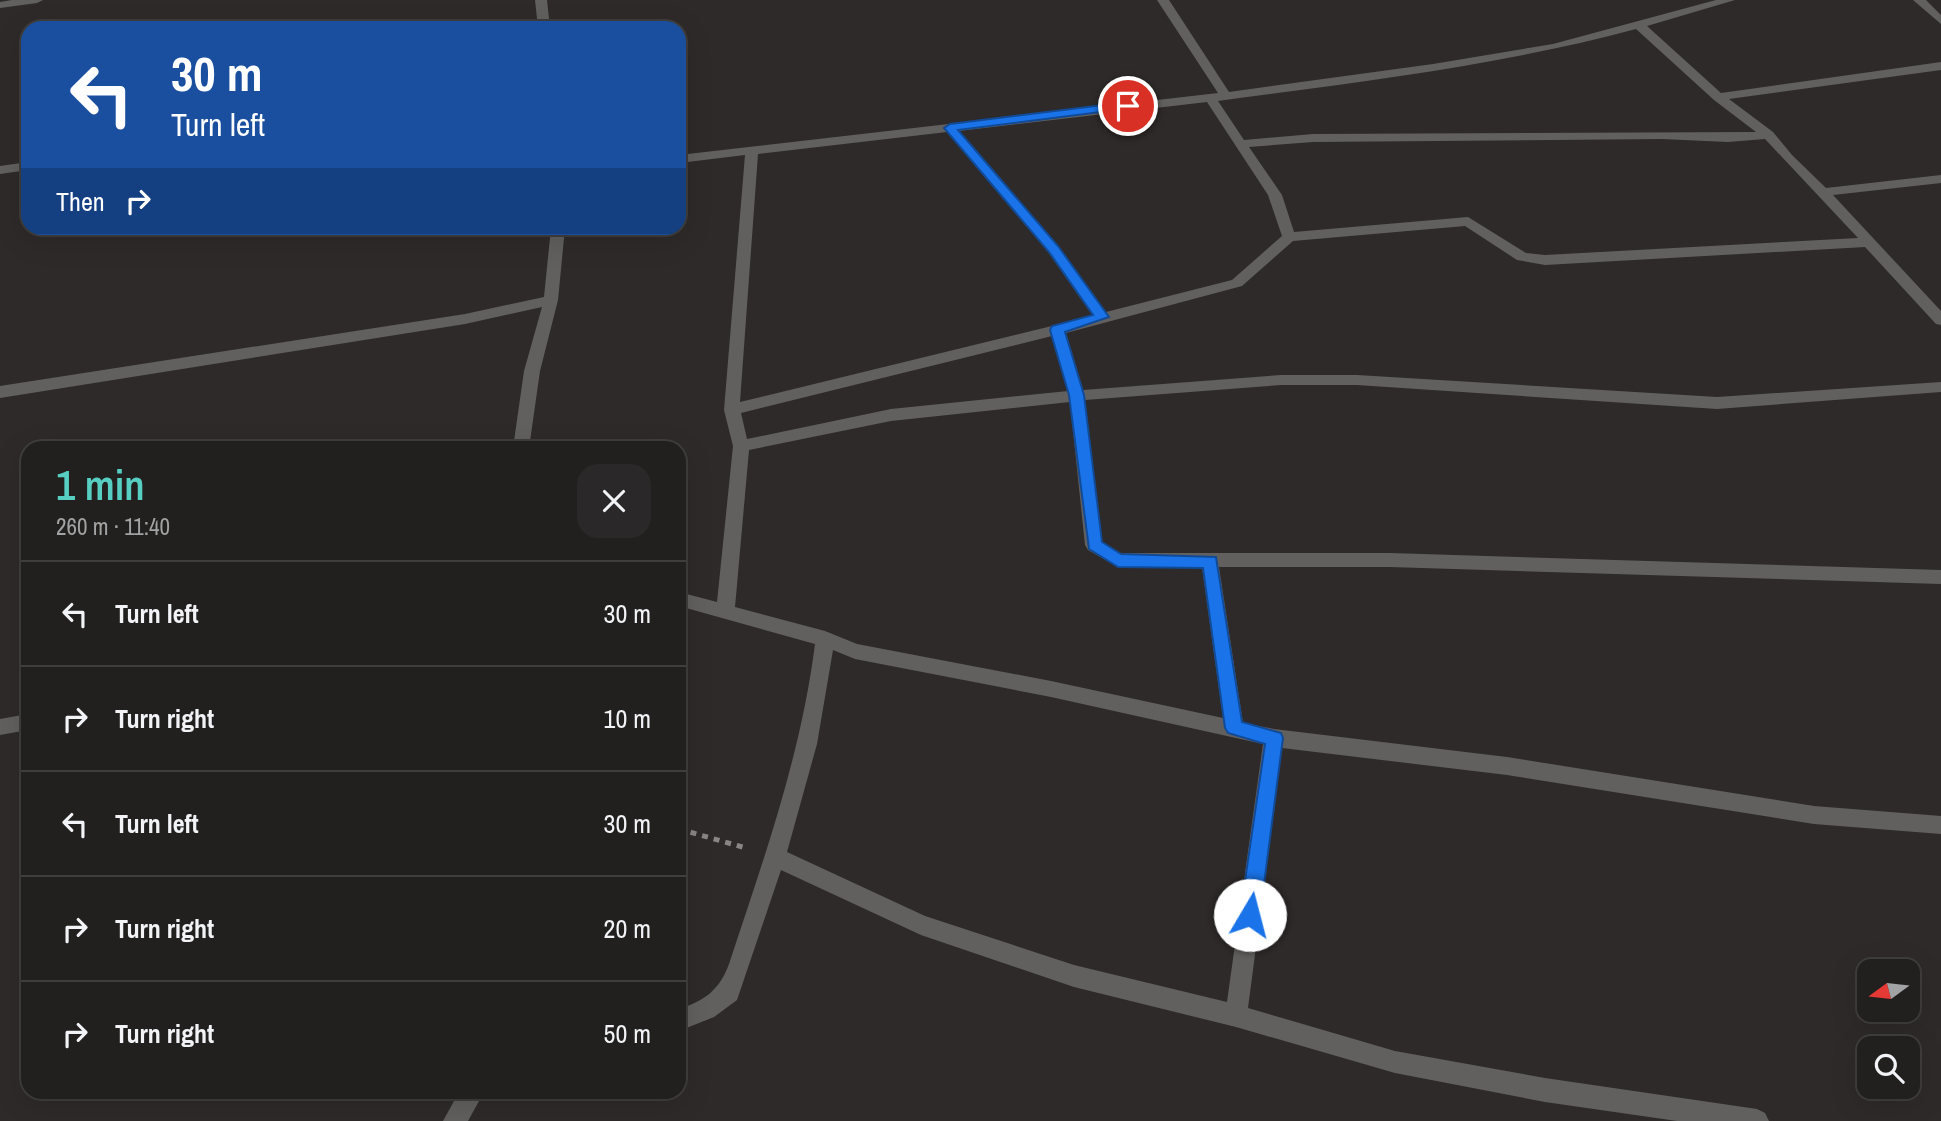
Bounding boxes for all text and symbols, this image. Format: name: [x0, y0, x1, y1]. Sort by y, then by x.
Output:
text: 30 m: [171, 40, 263, 106]
icon: left: [56, 49, 147, 140]
pin: [1098, 76, 1158, 136]
icon: arrive: [1109, 87, 1147, 125]
text: Turn left: [171, 103, 265, 146]
icon: right: [119, 182, 157, 220]
text: Then: [56, 184, 105, 219]
text: 1 min: [56, 457, 145, 513]
button: close: [577, 464, 651, 538]
text: 260 m · 11:40: [56, 511, 170, 542]
icon: left: [56, 595, 94, 633]
text: Turn left: [115, 596, 199, 631]
text: 30 m: [604, 596, 651, 631]
icon: right: [56, 700, 94, 738]
text: Turn right: [115, 701, 214, 736]
text: 10 m: [604, 701, 651, 736]
icon: left: [56, 805, 94, 843]
text: Turn left: [115, 806, 199, 841]
text: 30 m: [604, 806, 651, 841]
position arrow: [1213, 878, 1287, 952]
icon: right: [56, 910, 94, 948]
text: Turn right: [115, 911, 214, 946]
text: 20 m: [604, 911, 651, 946]
north arrow: [1857, 959, 1920, 1022]
map controls: [1857, 959, 1920, 1099]
icon: right: [56, 1015, 94, 1053]
text: Turn right: [115, 1016, 214, 1051]
text: 50 m: [604, 1016, 651, 1051]
button: search: [1857, 1036, 1920, 1099]

